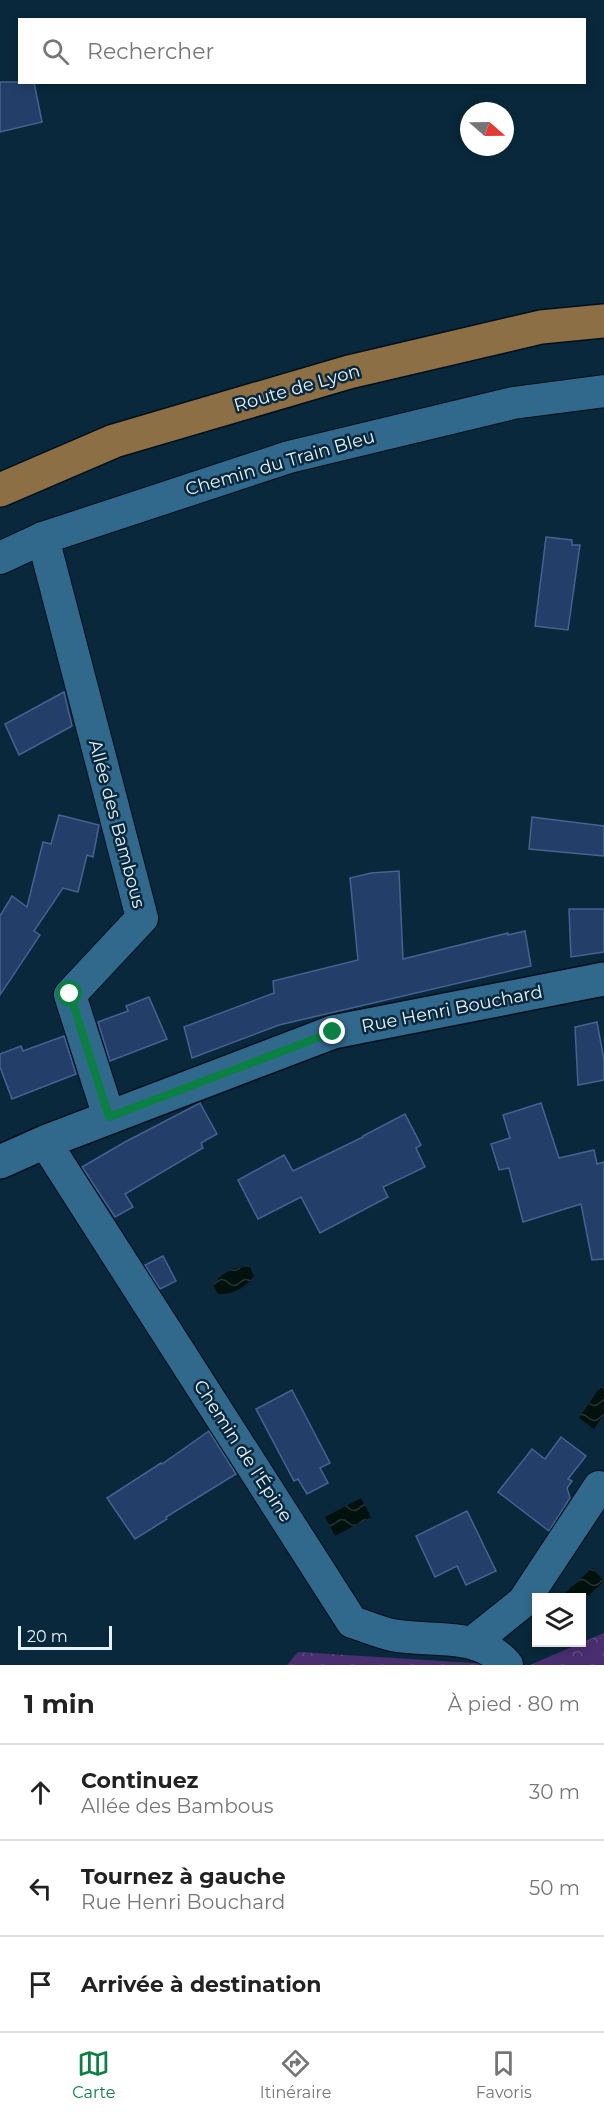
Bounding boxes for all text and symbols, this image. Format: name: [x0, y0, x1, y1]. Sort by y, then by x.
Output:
search box: [18, 18, 586, 84]
icon: search: [39, 35, 72, 68]
text: Rechercher: [87, 38, 214, 65]
north arrow: [460, 102, 514, 156]
street label: Route de Lyon: [231, 359, 363, 417]
street label: Chemin du Train Bleu: [183, 425, 377, 501]
street label: Allée des Bambous: [84, 737, 150, 911]
route start: [56, 980, 82, 1006]
street label: Rue Henri Bouchard: [360, 981, 544, 1037]
route end: [319, 1018, 345, 1044]
street label: Chemin de l'Épine: [189, 1376, 297, 1526]
map controls: [532, 1593, 586, 1647]
button: layers: [532, 1593, 586, 1647]
scale bar: [18, 1623, 112, 1650]
text: 20 m: [27, 1627, 68, 1646]
text: 1 min: [24, 1688, 95, 1720]
text: À pied · 80 m: [448, 1692, 580, 1716]
text: Continuez: [81, 1767, 198, 1794]
icon: ahead: [24, 1776, 57, 1809]
text: 30 m: [529, 1780, 580, 1804]
text: Allée des Bambous: [81, 1794, 274, 1818]
text: Tournez à gauche: [81, 1863, 286, 1890]
icon: left: [24, 1872, 57, 1905]
text: 50 m: [529, 1876, 580, 1900]
text: Rue Henri Bouchard: [81, 1890, 285, 1914]
icon: arrive: [24, 1968, 57, 2001]
text: Arrivée à destination: [81, 1971, 321, 1998]
tab: Carte: [72, 2047, 115, 2102]
tab: Itinéraire: [260, 2047, 331, 2102]
tab: Favoris: [476, 2047, 532, 2102]

